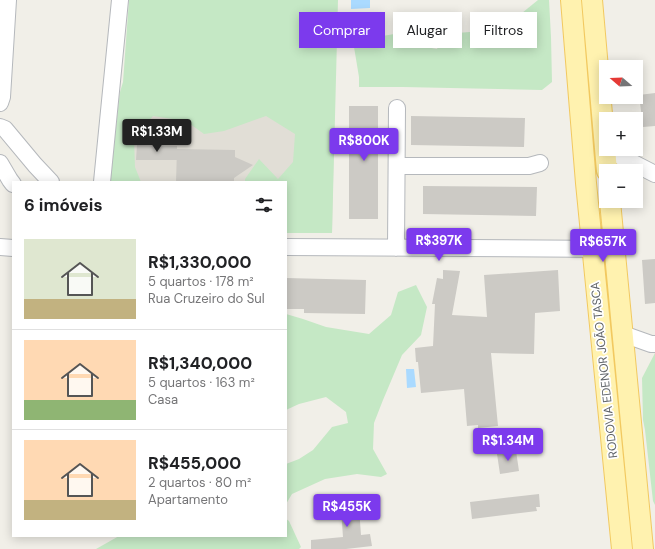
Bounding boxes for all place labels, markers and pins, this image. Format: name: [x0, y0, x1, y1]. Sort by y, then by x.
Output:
pin: R$1.33M: [120, 119, 194, 153]
pin: R$800K: [331, 128, 397, 162]
pin: R$397K: [406, 228, 472, 262]
pin: R$657K: [570, 229, 636, 263]
pin: R$1.34M: [471, 428, 545, 462]
pin: R$455K: [314, 494, 380, 528]

